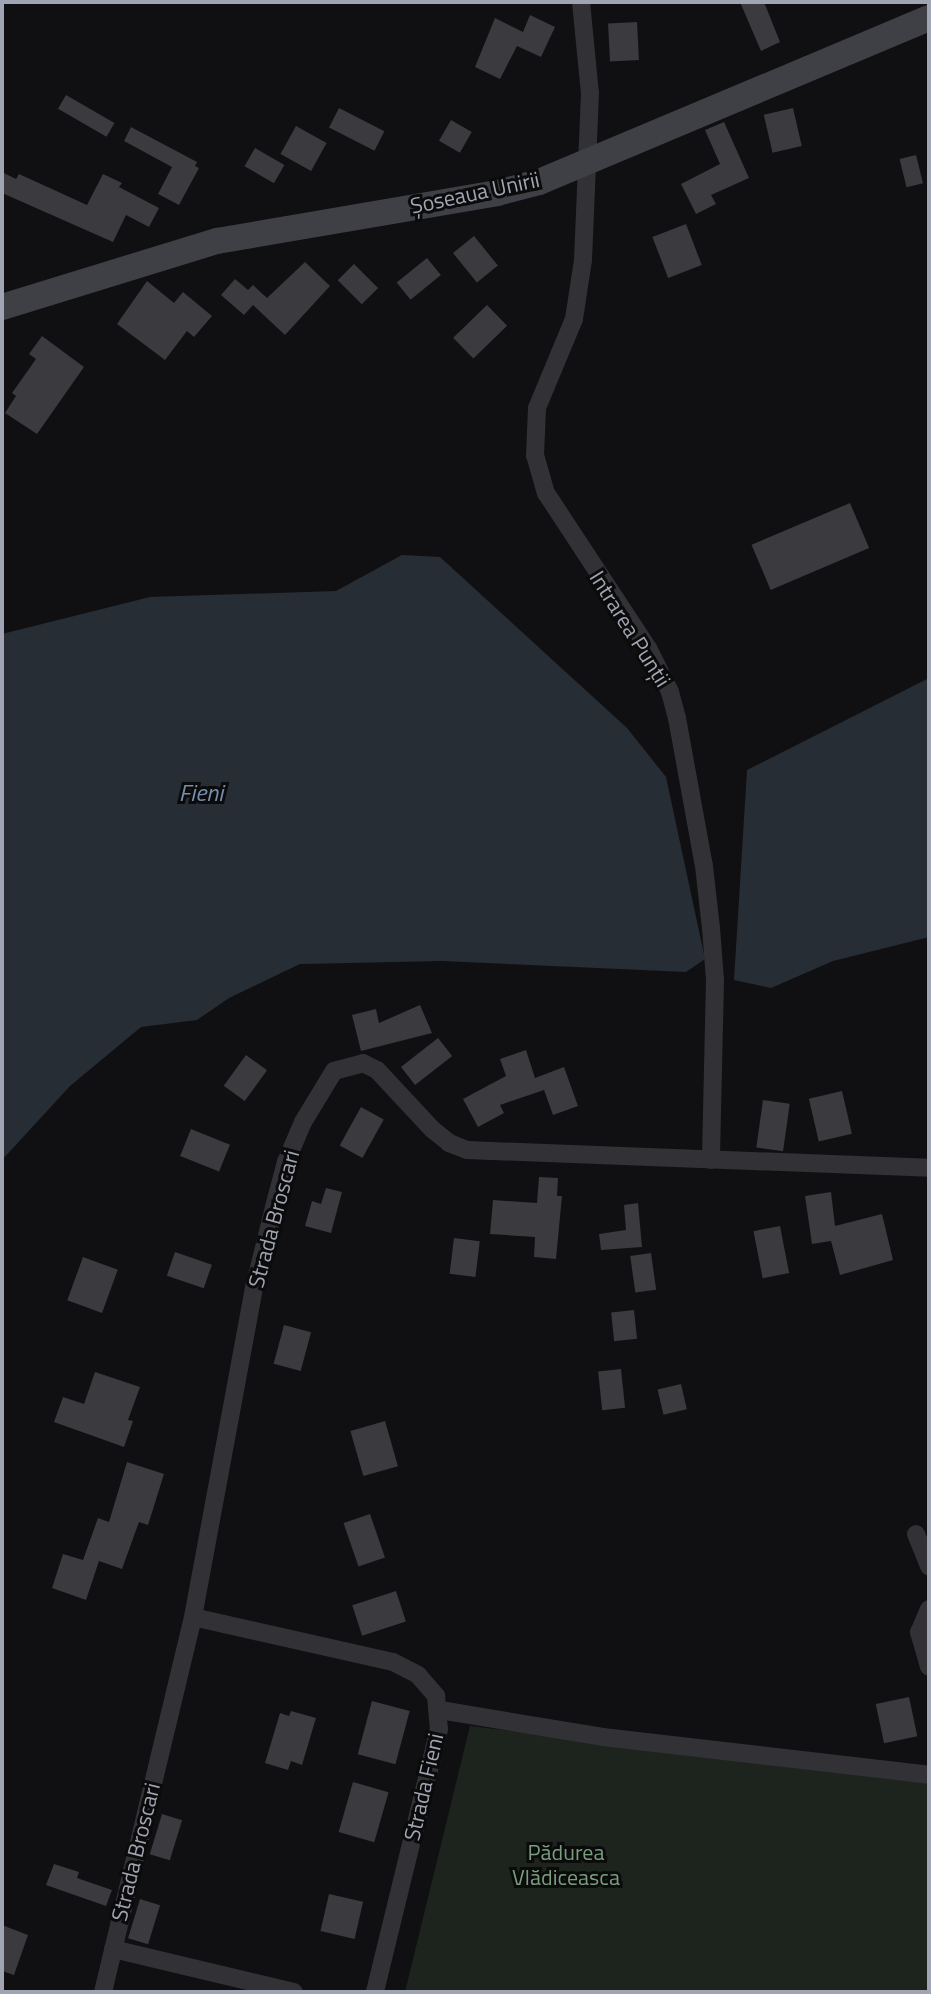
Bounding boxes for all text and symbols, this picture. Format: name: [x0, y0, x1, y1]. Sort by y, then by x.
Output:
street label: Șoseaua Unirii: [408, 166, 542, 220]
street label: Intrarea Punții: [584, 566, 676, 692]
water label: Fieni: [179, 779, 223, 807]
street label: Strada Broscari: [243, 1147, 305, 1291]
street label: Strada Fieni: [399, 1731, 449, 1843]
street label: Strada Broscari: [106, 1780, 166, 1924]
park label: Pădurea Vlădiceasca: [512, 1839, 620, 1890]

